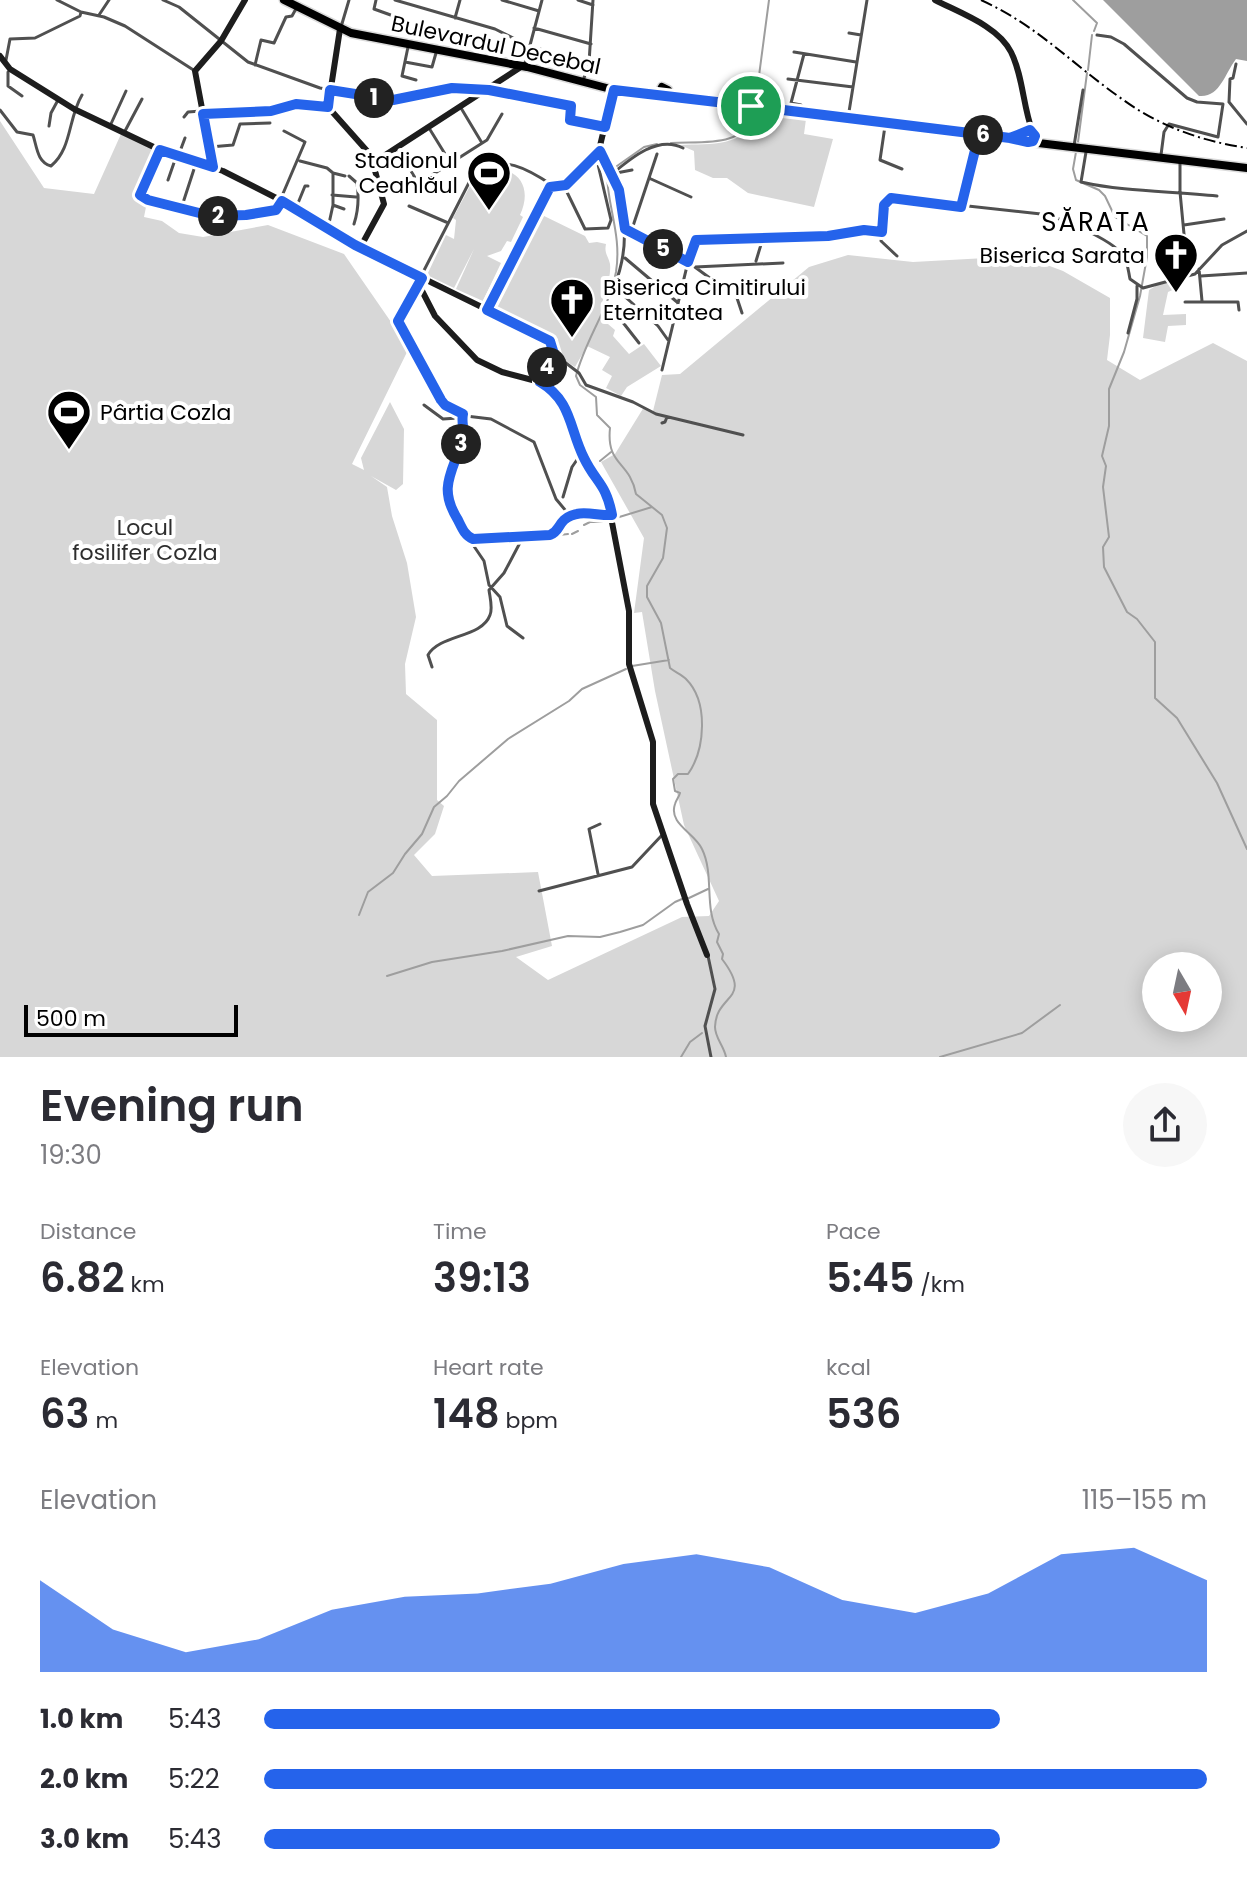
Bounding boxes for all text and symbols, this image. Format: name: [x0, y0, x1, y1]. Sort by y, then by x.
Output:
street label: Bulevardul Decebal: [388, 8, 604, 82]
pin: [717, 72, 785, 140]
pin: 1: [354, 78, 394, 118]
text: 1: [370, 82, 378, 113]
icon: arrive: [729, 84, 773, 128]
pin: 6: [963, 115, 1003, 155]
text: 6: [976, 119, 990, 150]
place label: Stadionul Ceahlăul: [354, 145, 458, 201]
sports icon: Stadionul Ceahlăul: [465, 149, 513, 212]
pin: 2: [198, 196, 238, 236]
text: 2: [212, 200, 224, 231]
district label: SĂRATA: [1041, 204, 1151, 240]
pin: 5: [643, 229, 683, 269]
church icon: Biserica Sarata: [1152, 231, 1200, 294]
text: 5: [656, 233, 670, 264]
place label: Biserica Sarata: [980, 240, 1145, 271]
place label: Biserica Cimitirului Eternitatea: [603, 272, 806, 328]
church icon: Biserica Cimitirului Eternitatea: [548, 276, 596, 339]
pin: 4: [527, 347, 567, 387]
text: 4: [540, 351, 554, 382]
sports icon: Pârtia Cozla: [45, 388, 93, 451]
place label: Pârtia Cozla: [100, 397, 231, 428]
pin: 3: [441, 424, 481, 464]
text: 3: [454, 428, 468, 459]
park label: Locul fosilifer Cozla: [72, 512, 218, 568]
north arrow: [1142, 952, 1222, 1032]
map controls: [1142, 952, 1222, 1032]
scale bar: [24, 1001, 238, 1037]
text: 500 m: [36, 1003, 106, 1034]
text: Evening run: [40, 1075, 304, 1136]
button: share: [1123, 1083, 1207, 1167]
text: 19:30: [40, 1137, 102, 1173]
text: Distance: [40, 1216, 136, 1247]
text: Time: [433, 1216, 487, 1247]
text: Pace: [826, 1216, 881, 1247]
text: 6.82: [40, 1250, 125, 1306]
text: 39:13: [433, 1250, 531, 1306]
text: 5:45: [826, 1250, 914, 1306]
text: km: [125, 1269, 165, 1300]
text: /km: [914, 1269, 965, 1300]
text: Elevation: [40, 1352, 139, 1383]
text: Heart rate: [433, 1352, 544, 1383]
text: kcal: [826, 1352, 871, 1383]
text: 63: [40, 1386, 90, 1442]
text: 148: [433, 1386, 500, 1442]
text: 536: [826, 1386, 901, 1442]
text: m: [90, 1405, 118, 1436]
text: bpm: [500, 1405, 558, 1436]
text: Elevation: [40, 1482, 157, 1518]
text: 115–155 m: [1082, 1482, 1207, 1518]
text: 1.0 km: [40, 1701, 123, 1737]
text: 5:43: [168, 1701, 222, 1737]
text: 2.0 km: [40, 1761, 128, 1797]
text: 5:22: [168, 1761, 220, 1797]
text: 3.0 km: [40, 1821, 129, 1857]
text: 5:43: [168, 1821, 222, 1857]

